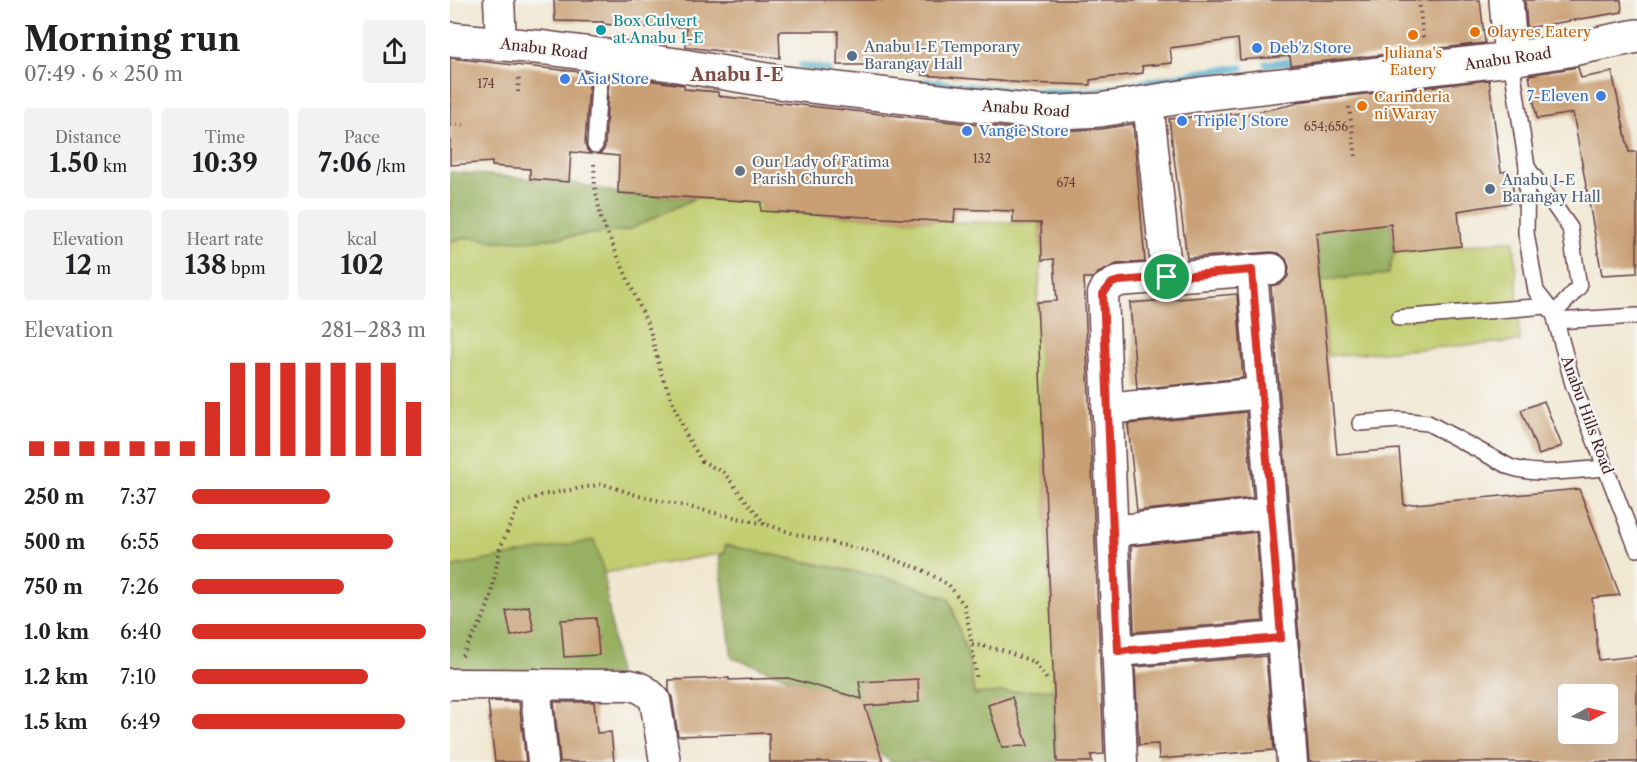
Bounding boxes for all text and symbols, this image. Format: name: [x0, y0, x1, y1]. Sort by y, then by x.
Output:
place label: Box Culvert at Anabu 1-E: [613, 11, 704, 47]
text: Morning run: [24, 19, 240, 60]
button: share: [363, 20, 426, 83]
place label: Olayres Eatery: [1487, 22, 1592, 41]
marker: Box Culvert at Anabu 1-E: [594, 23, 608, 37]
marker: Olayres Eatery: [1468, 25, 1482, 39]
marker: Juliana's Eatery: [1406, 28, 1420, 42]
street label: Anabu Road: [498, 34, 589, 63]
place label: Anabu I-E Temporary Barangay Hall: [863, 37, 1021, 73]
place label: Deb'z Store: [1269, 38, 1351, 57]
marker: Deb'z Store: [1250, 41, 1264, 55]
place label: Juliana's Eatery: [1382, 43, 1442, 79]
street label: Anabu Road: [1462, 43, 1553, 74]
marker: Anabu I-E Temporary Barangay Hall: [845, 49, 859, 63]
text: 07:49 · 6 × 250 m: [24, 62, 183, 86]
district label: Anabu I-E: [689, 64, 784, 86]
place label: Asia Store: [576, 69, 649, 88]
marker: Asia Store: [558, 72, 572, 86]
house number: 174: [477, 76, 495, 91]
place label: 7-Eleven: [1527, 86, 1590, 105]
place label: Carinderia ni Waray: [1374, 87, 1450, 123]
marker: 7-Eleven: [1594, 89, 1608, 103]
street label: Anabu Road: [981, 96, 1070, 121]
marker: Carinderia ni Waray: [1355, 99, 1369, 113]
place label: Triple J Store: [1194, 111, 1289, 130]
marker: Triple J Store: [1175, 114, 1189, 128]
house number: 654;656: [1304, 119, 1348, 134]
place label: Vangie Store: [978, 121, 1069, 140]
marker: Vangie Store: [960, 124, 974, 138]
text: Distance: [55, 127, 121, 147]
text: Time: [205, 127, 245, 147]
text: Pace: [344, 127, 380, 147]
text: 1.50: [49, 147, 99, 179]
text: 10:39: [192, 147, 258, 179]
text: 7:06: [318, 147, 372, 179]
house number: 132: [973, 151, 991, 166]
place label: Our Lady of Fatima Parish Church: [752, 152, 890, 188]
text: km: [99, 156, 127, 176]
text: /km: [372, 156, 406, 176]
marker: Our Lady of Fatima Parish Church: [733, 164, 747, 178]
place label: Anabu I-E Barangay Hall: [1501, 170, 1601, 206]
house number: 674: [1056, 175, 1076, 190]
marker: Anabu I-E Barangay Hall: [1483, 182, 1497, 196]
text: Elevation: [52, 229, 124, 249]
text: Heart rate: [186, 229, 264, 249]
text: kcal: [347, 229, 377, 249]
text: 12: [65, 249, 92, 281]
text: 138: [184, 249, 227, 281]
text: 102: [340, 249, 384, 281]
pin: [1141, 251, 1192, 302]
text: m: [92, 258, 111, 278]
text: bpm: [227, 258, 266, 278]
icon: arrive: [1150, 260, 1183, 293]
text: Elevation: [24, 318, 113, 342]
text: 281–283 m: [321, 318, 426, 342]
street label: Anabu Hills Road: [1557, 352, 1618, 477]
text: 250 m: [24, 485, 85, 509]
text: 7:37: [120, 485, 156, 509]
text: 500 m: [24, 530, 85, 554]
text: 6:55: [120, 530, 159, 554]
text: 750 m: [24, 575, 83, 599]
text: 7:26: [120, 575, 159, 599]
text: 1.0 km: [24, 620, 89, 644]
text: 6:40: [120, 620, 162, 644]
text: 1.2 km: [24, 665, 88, 689]
text: 7:10: [120, 665, 157, 689]
north arrow: [1558, 684, 1618, 744]
map controls: [1558, 684, 1618, 744]
text: 1.5 km: [24, 710, 88, 734]
text: 6:49: [120, 710, 161, 734]

